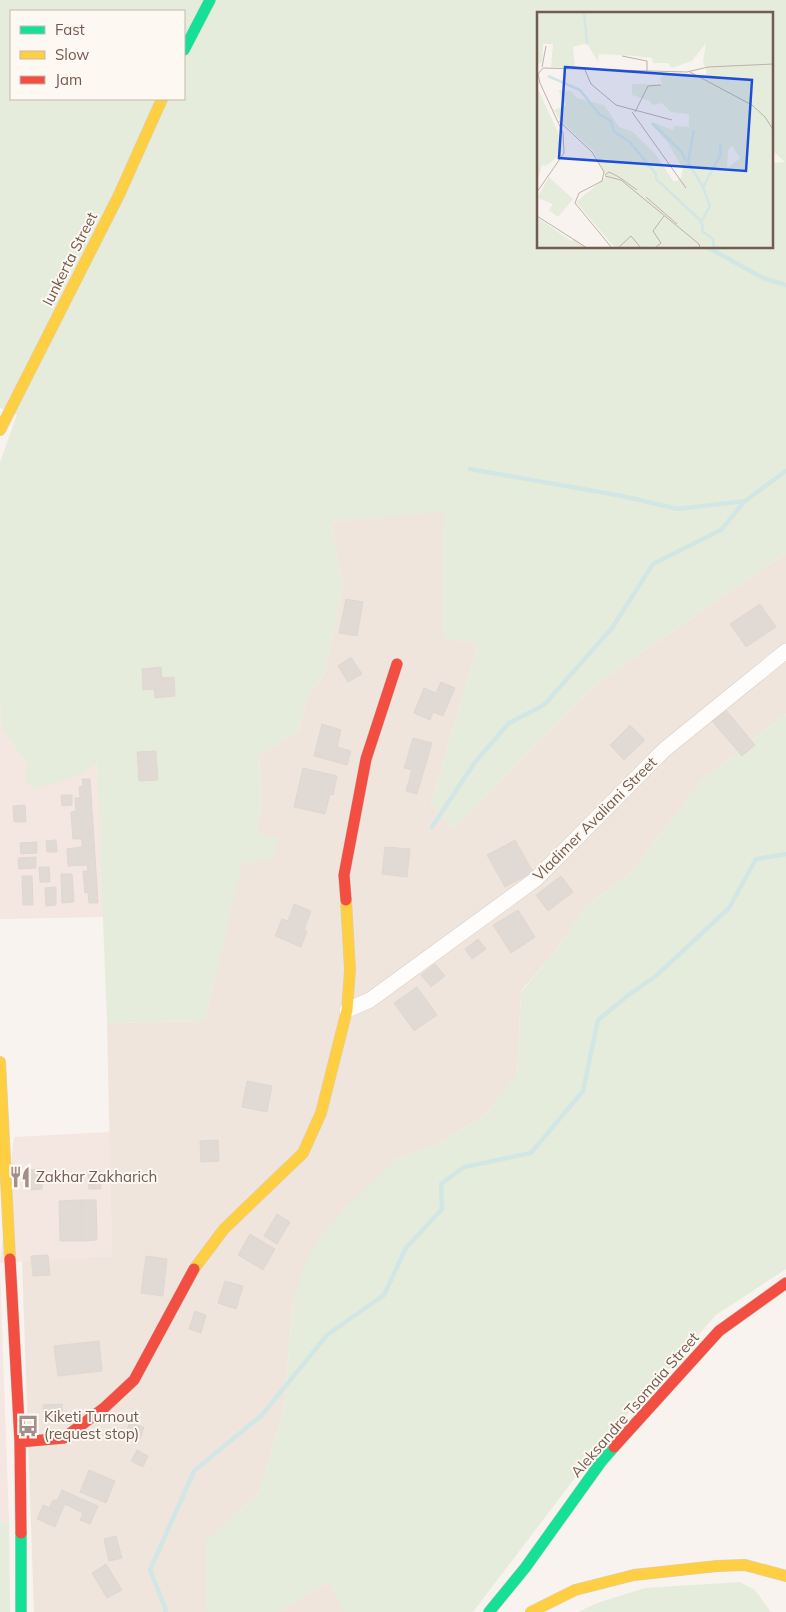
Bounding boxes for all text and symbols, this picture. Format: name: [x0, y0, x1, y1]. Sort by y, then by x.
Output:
legend: [10, 10, 185, 100]
inset map: [537, 12, 774, 249]
text: Fast: [55, 20, 85, 39]
text: Slow: [55, 45, 89, 64]
text: Jam: [55, 70, 82, 89]
street label: Iunkerta Street: [38, 209, 101, 309]
street label: Vladimer Avaliani Street: [529, 753, 661, 885]
restaurant icon: Zakhar Zakharich: [7, 1164, 33, 1190]
place label: Zakhar Zakharich: [36, 1167, 157, 1186]
street label: Aleksandre Tsomaia Street: [566, 1328, 703, 1481]
place label: Kiketi Turnout (request stop): [44, 1407, 139, 1443]
bus stop icon: Kiketi Turnout (request stop): [15, 1413, 41, 1439]

